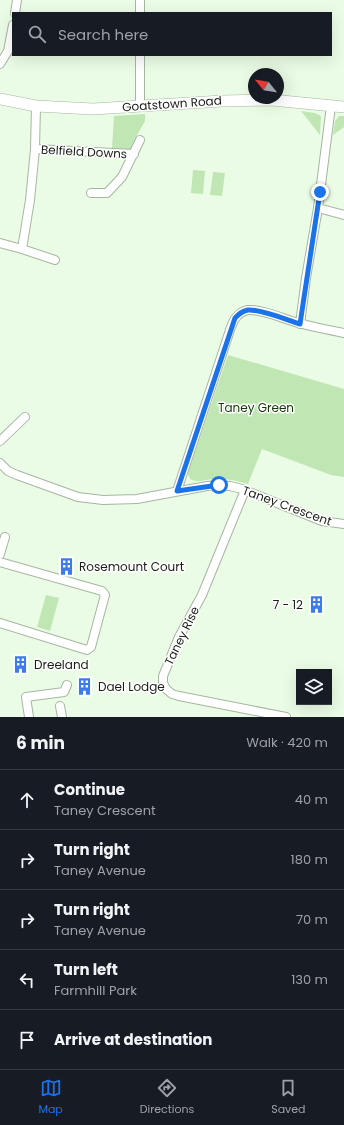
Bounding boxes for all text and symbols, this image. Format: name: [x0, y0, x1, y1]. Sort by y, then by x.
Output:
search box: [12, 12, 332, 56]
icon: search: [26, 23, 48, 45]
text: Search here: [58, 24, 148, 45]
north arrow: [248, 68, 284, 104]
street label: Goatstown Road: [122, 92, 222, 115]
street label: Belfield Downs: [40, 141, 128, 162]
route end: [311, 183, 329, 201]
park label: Taney Green: [218, 399, 294, 416]
route start: [210, 476, 228, 494]
street label: Taney Crescent: [240, 481, 334, 530]
building icon: Rosemount Court: [56, 557, 76, 577]
place label: Rosemount Court: [79, 558, 184, 575]
building icon: 7 - 12: [306, 595, 326, 615]
place label: 7 - 12: [273, 596, 303, 613]
street label: Taney Rise: [160, 603, 203, 668]
building icon: Dreeland: [11, 655, 31, 675]
place label: Dreeland: [34, 656, 89, 673]
map controls: [296, 669, 332, 705]
button: layers: [296, 669, 332, 705]
building icon: Dael Lodge: [75, 677, 95, 697]
place label: Dael Lodge: [98, 678, 165, 695]
text: 6 min: [16, 731, 65, 755]
text: Walk · 420 m: [246, 733, 328, 752]
text: Continue: [54, 779, 125, 800]
icon: ahead: [16, 789, 38, 811]
text: 40 m: [295, 790, 328, 809]
text: Taney Crescent: [54, 801, 156, 820]
text: Turn right: [54, 839, 130, 860]
icon: right: [16, 849, 38, 871]
text: 180 m: [291, 850, 328, 869]
text: Taney Avenue: [54, 861, 146, 880]
text: Turn right: [54, 899, 130, 920]
icon: right: [16, 909, 38, 931]
text: 70 m: [296, 910, 328, 929]
text: Taney Avenue: [54, 921, 146, 940]
text: Turn left: [54, 959, 118, 980]
icon: left: [16, 969, 38, 991]
text: 130 m: [291, 970, 328, 989]
text: Farmhill Park: [54, 981, 137, 1000]
icon: arrive: [16, 1029, 38, 1051]
text: Arrive at destination: [54, 1029, 212, 1050]
tab: Map: [38, 1077, 63, 1118]
tab: Directions: [140, 1077, 194, 1118]
tab: Saved: [271, 1077, 306, 1118]

